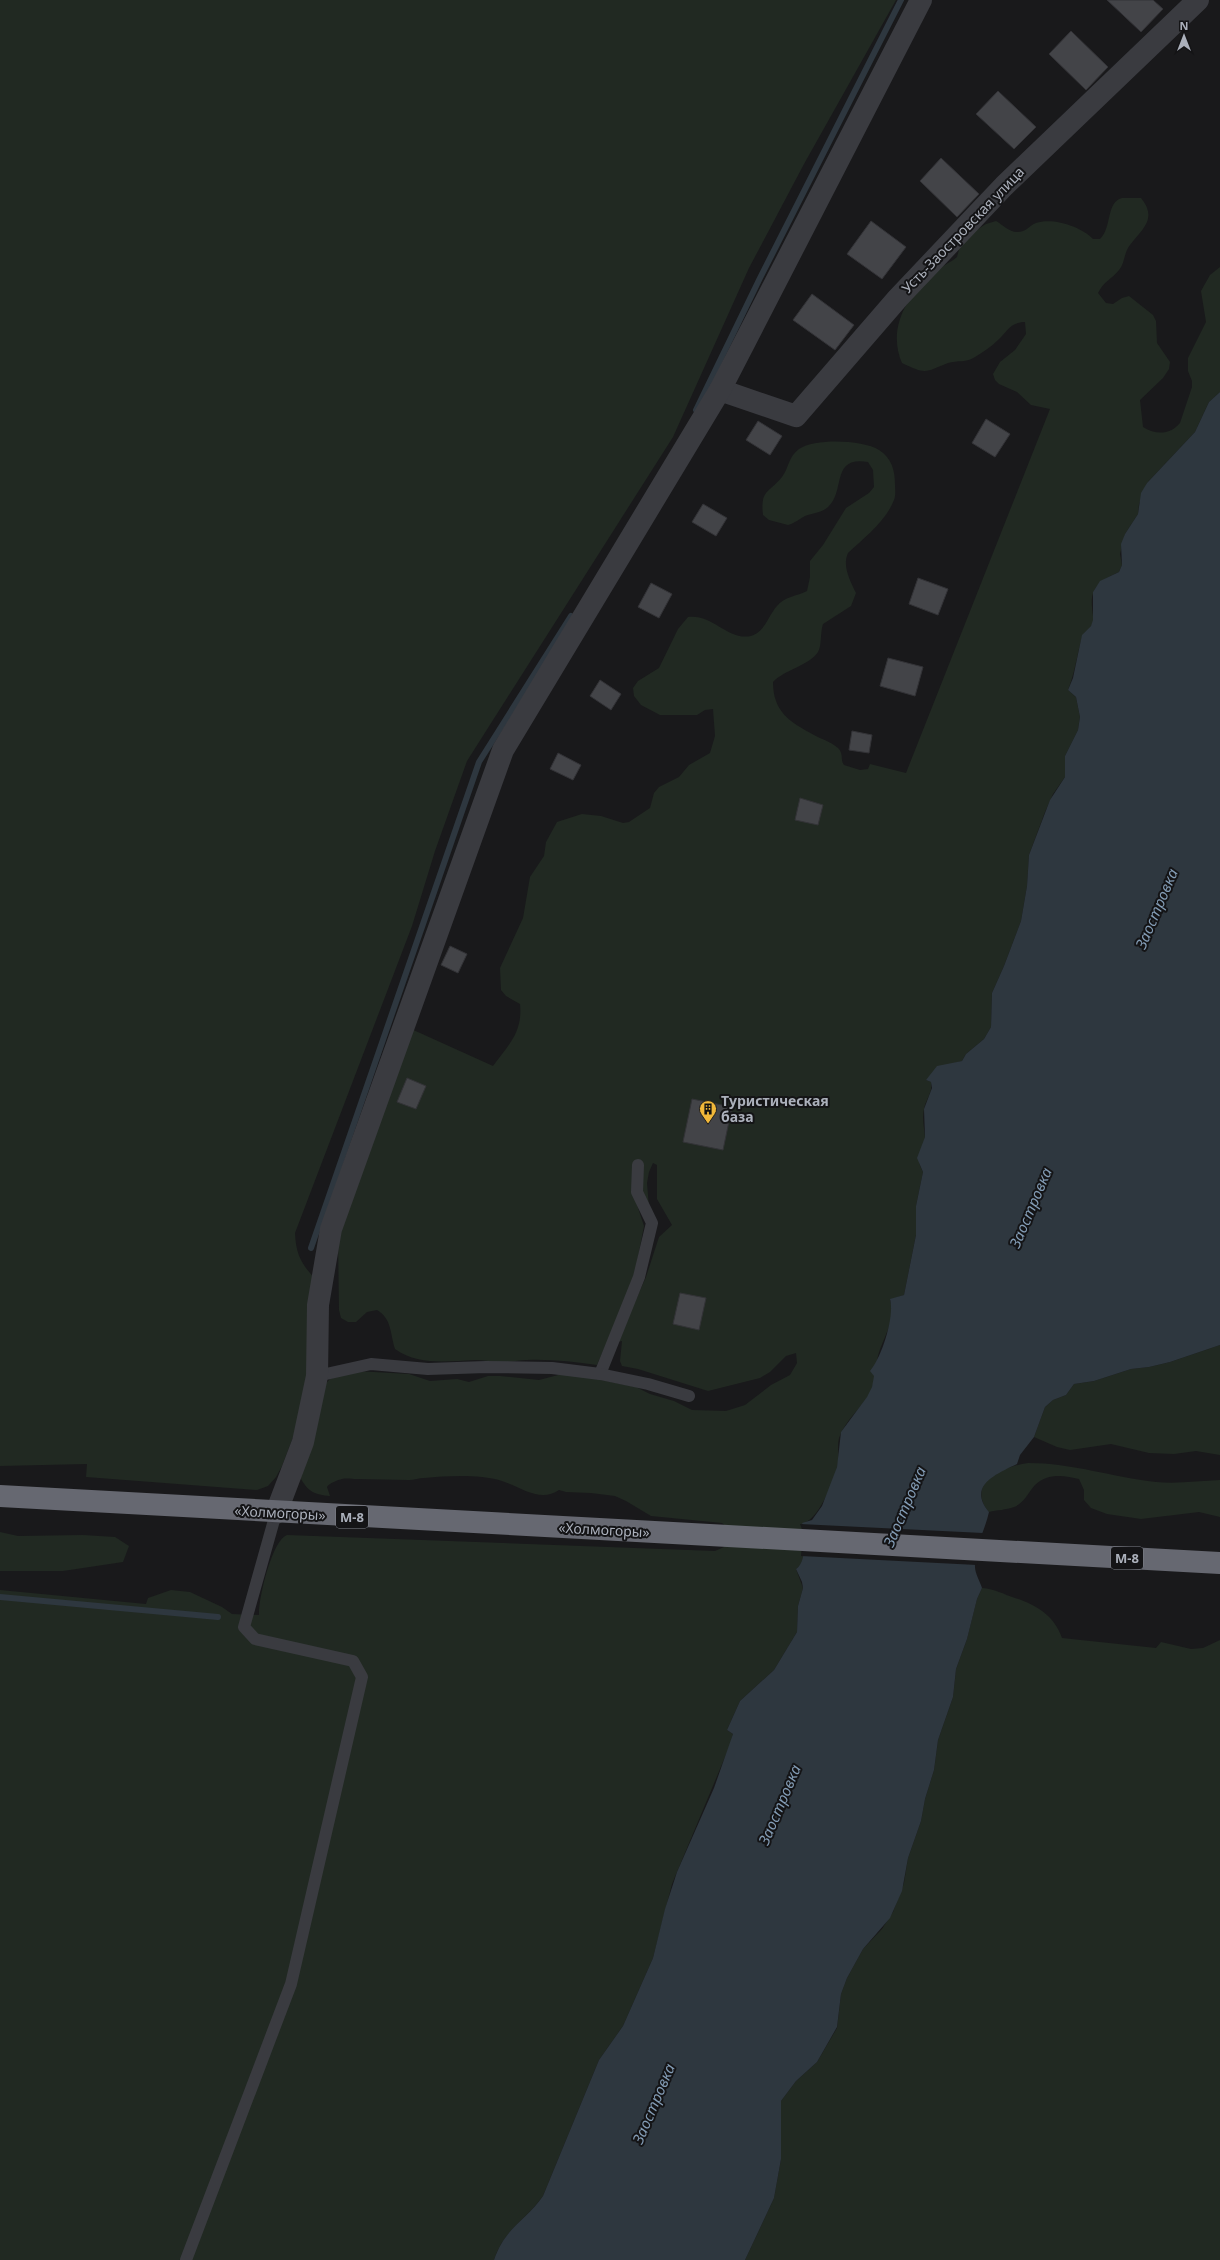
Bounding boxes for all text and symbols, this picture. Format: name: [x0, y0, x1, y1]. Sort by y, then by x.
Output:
north arrow: [1164, 16, 1204, 56]
text: N: [1180, 18, 1188, 33]
street label: Усть-Заостровская улица: [897, 162, 1028, 297]
water label: Заостровка: [1130, 865, 1182, 953]
place label: Туристическая база: [721, 1091, 829, 1126]
building icon: Туристическая база: [698, 1099, 718, 1124]
water label: Заостровка: [1004, 1164, 1056, 1252]
water label: Заостровка: [878, 1463, 930, 1551]
street label: «Холмогоры»: [234, 1501, 326, 1524]
road number: М-8: [336, 1506, 368, 1528]
street label: «Холмогоры»: [558, 1518, 650, 1541]
road number: М-8: [1111, 1547, 1143, 1569]
water label: Заостровка: [753, 1761, 805, 1849]
water label: Заостровка: [627, 2060, 679, 2148]

